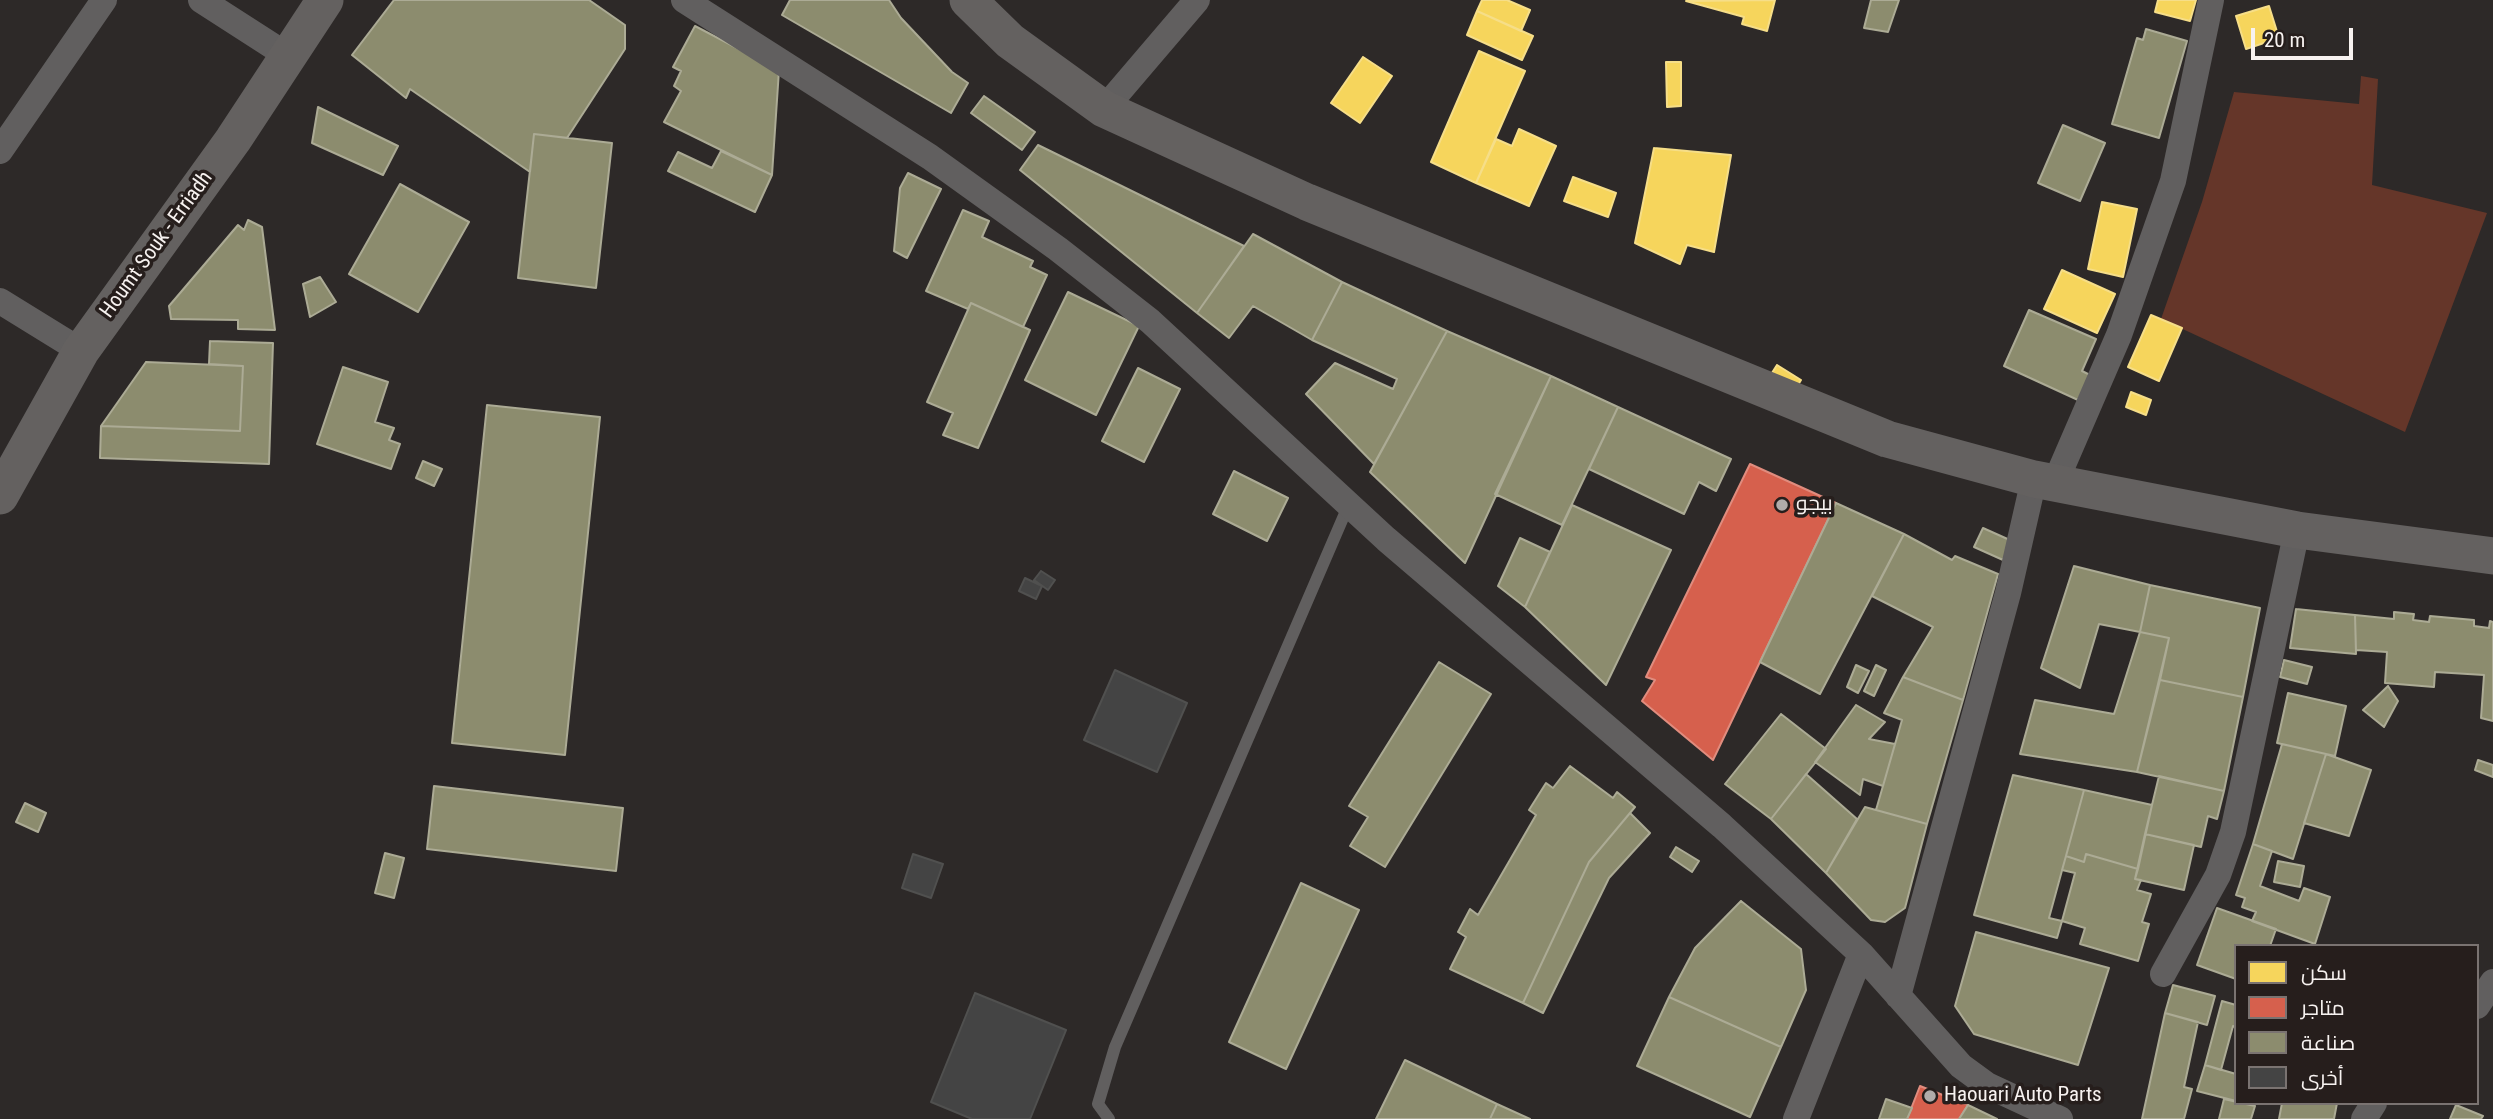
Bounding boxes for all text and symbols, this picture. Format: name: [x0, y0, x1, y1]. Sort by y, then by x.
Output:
scale bar: [2255, 14, 2356, 58]
text: 20 m: [2264, 28, 2305, 52]
street label: Houmt Souk - Erriadh: [95, 167, 219, 323]
place label: بيجو: [1796, 492, 1833, 518]
marker: بيجو: [1774, 497, 1790, 513]
legend: [2234, 944, 2479, 1105]
text: سكن: [2301, 961, 2347, 985]
text: متاجر: [2301, 996, 2345, 1020]
text: صناعة: [2301, 1031, 2355, 1055]
text: أخرى: [2301, 1066, 2343, 1090]
place label: Haouari Auto Parts: [1944, 1083, 2102, 1109]
marker: Haouari Auto Parts: [1922, 1088, 1938, 1104]

